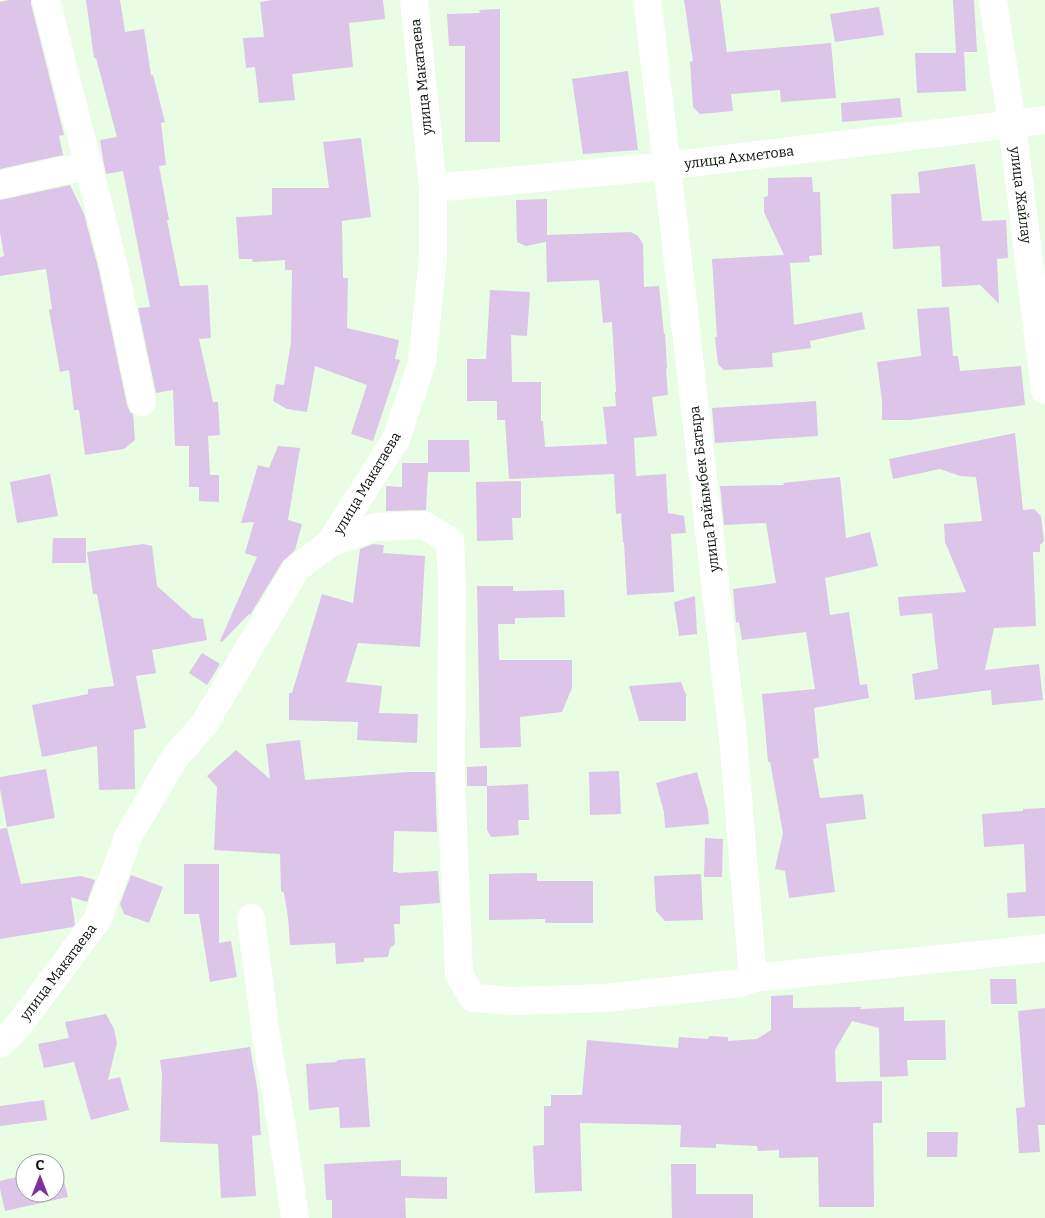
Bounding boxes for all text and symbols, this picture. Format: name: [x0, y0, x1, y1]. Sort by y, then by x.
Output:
street label: улица Макатаева: [407, 18, 436, 137]
street label: улица Ахметова: [682, 142, 795, 173]
street label: улица Жайлау: [1006, 145, 1035, 245]
street label: улица Райымбек Батыра: [686, 405, 723, 574]
street label: улица Макатаева: [330, 429, 405, 538]
street label: улица Макатаева: [16, 920, 100, 1025]
north arrow: [15, 1153, 65, 1203]
text: С: [36, 1157, 45, 1174]

